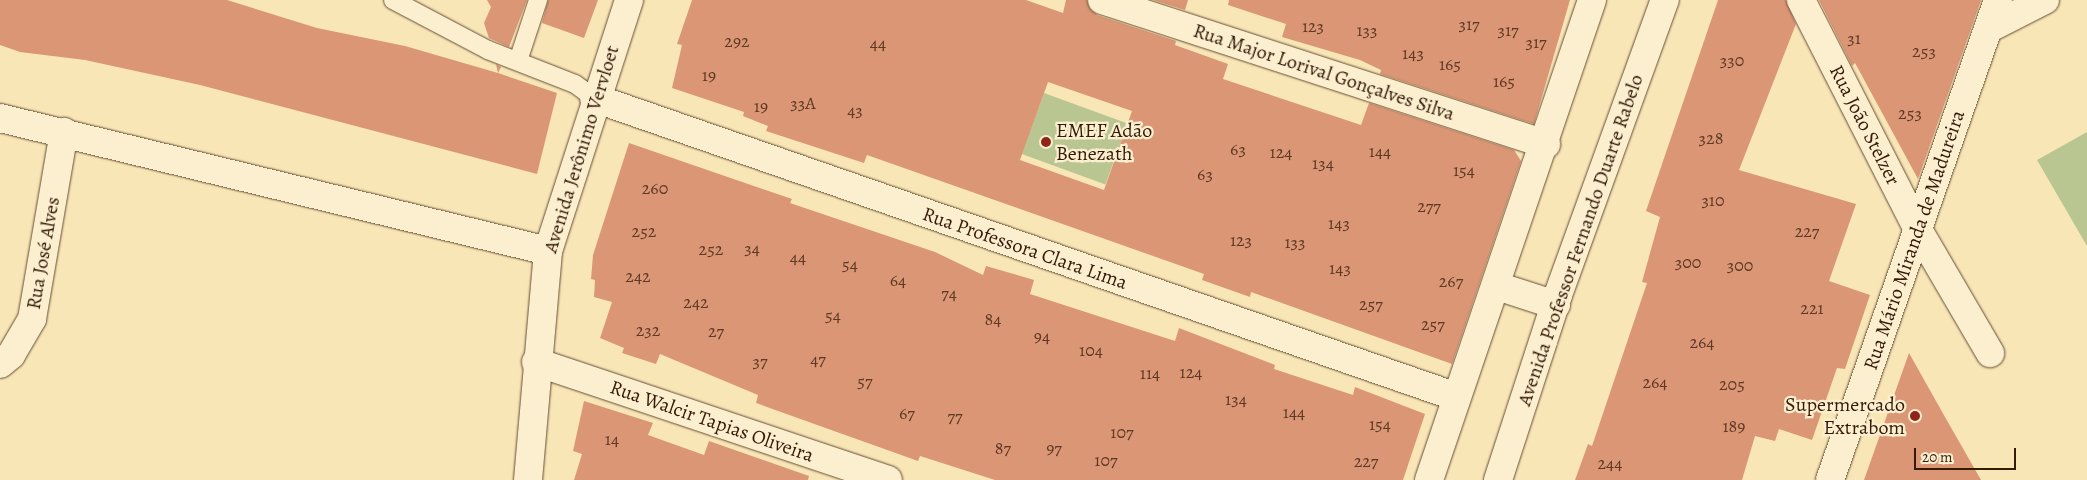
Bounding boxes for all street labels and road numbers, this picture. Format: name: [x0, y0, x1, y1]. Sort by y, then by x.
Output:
street label: Rua Major Lorival Gonçalves Silva: [1190, 18, 1458, 126]
street label: Avenida Jerônimo Vervloet: [538, 42, 624, 256]
street label: Rua João Stelzer: [1824, 61, 1906, 189]
street label: Avenida Professor Fernando Duarte Rabelo: [1512, 71, 1648, 409]
street label: Rua Mário Miranda de Madureira: [1858, 107, 1970, 373]
street label: Rua José Alves: [21, 195, 65, 311]
street label: Rua Professora Clara Lima: [919, 202, 1131, 294]
street label: Rua Walcir Tapias Oliveira: [607, 375, 817, 467]

